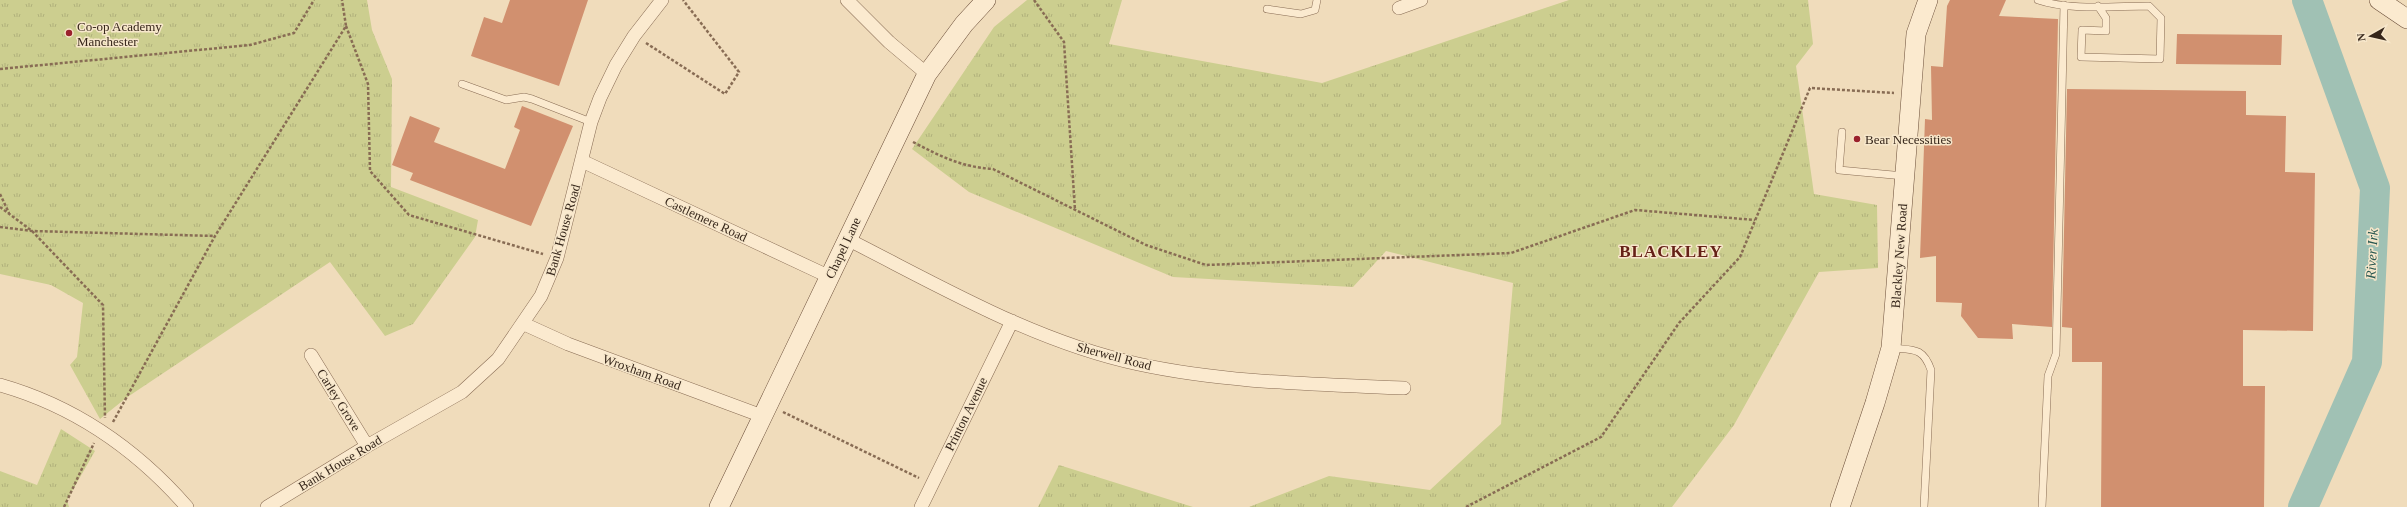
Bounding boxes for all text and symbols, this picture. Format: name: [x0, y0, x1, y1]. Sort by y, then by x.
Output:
north arrow: [2351, 16, 2391, 56]
place label: Co-op Academy Manchester: [77, 19, 162, 49]
marker: Co-op Academy Manchester: [64, 28, 74, 38]
text: N: [2355, 33, 2368, 42]
place label: Bear Necessities: [1865, 132, 1951, 147]
marker: Bear Necessities: [1852, 134, 1862, 144]
street label: Bank House Road: [543, 182, 583, 278]
street label: Castlemere Road: [662, 193, 750, 245]
street label: Blackley New Road: [1888, 203, 1910, 309]
street label: Chapel Lane: [822, 215, 864, 281]
water label: River Irk: [2363, 228, 2381, 280]
district label: BLACKLEY: [1619, 242, 1723, 261]
street label: Sherwell Road: [1075, 339, 1154, 373]
street label: Wroxham Road: [601, 351, 684, 393]
street label: Carley Grove: [314, 366, 364, 434]
street label: Printon Avenue: [942, 374, 990, 453]
street label: Bank House Road: [296, 432, 385, 494]

